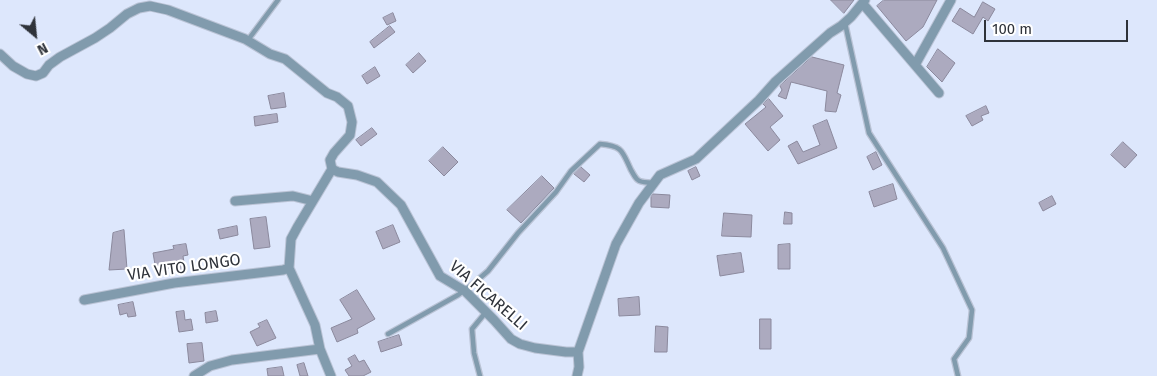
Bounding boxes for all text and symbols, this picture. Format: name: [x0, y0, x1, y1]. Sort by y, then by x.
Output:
north arrow: [10, 10, 60, 60]
scale bar: [987, 10, 1131, 42]
text: 100 m: [992, 20, 1032, 38]
text: N: [34, 39, 50, 58]
street label: VIA VITO LONGO: [126, 251, 242, 285]
street label: VIA FICARELLI: [445, 257, 531, 335]

